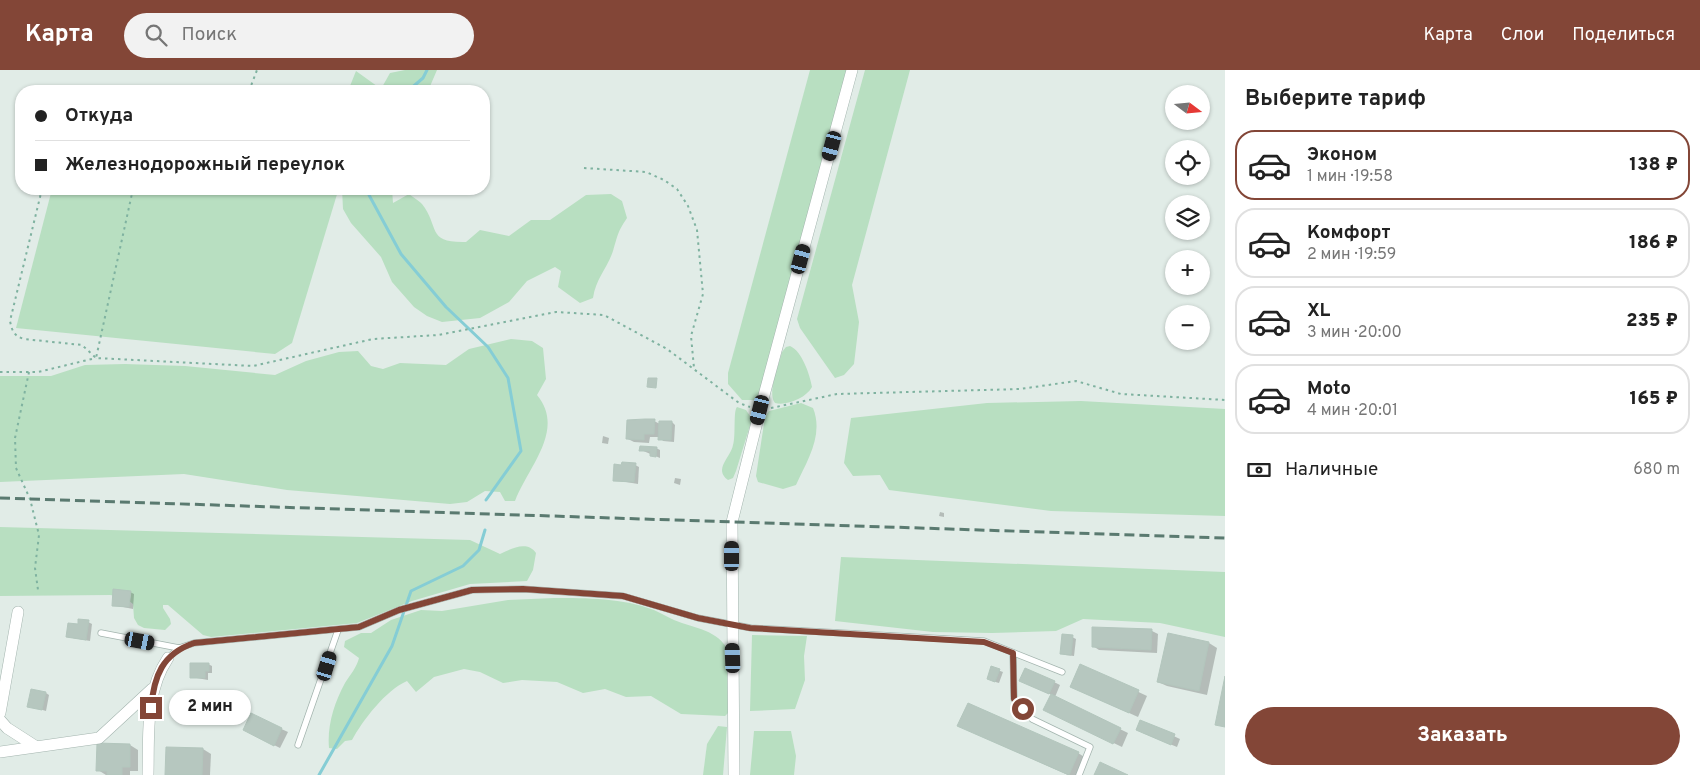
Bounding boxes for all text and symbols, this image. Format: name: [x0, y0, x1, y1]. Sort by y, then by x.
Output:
search box: [124, 13, 474, 58]
text: Карта: [25, 20, 94, 50]
icon: search: [142, 21, 170, 49]
text: Поиск: [182, 23, 237, 47]
text: Карта: [1423, 24, 1473, 47]
text: Слои: [1501, 24, 1544, 47]
text: Поделиться: [1572, 24, 1675, 47]
north arrow: [1165, 85, 1210, 130]
map controls: [1165, 85, 1210, 350]
text: Выберите тариф: [1245, 86, 1426, 113]
text: Откуда: [65, 104, 133, 128]
car: [820, 130, 843, 162]
button: locate: [1165, 140, 1210, 185]
icon: car: [1247, 143, 1292, 188]
text: Эконом: [1307, 143, 1377, 167]
text: Железнодорожный переулок: [65, 153, 345, 177]
text: 138 ₽: [1629, 153, 1678, 177]
text: 1 мин · 19:58: [1307, 167, 1393, 187]
button: layers: [1165, 195, 1210, 240]
icon: car: [1247, 221, 1292, 266]
text: Комфорт: [1307, 221, 1390, 245]
text: 186 ₽: [1629, 231, 1678, 255]
car: [789, 243, 812, 275]
text: 2 мин · 19:59: [1307, 245, 1396, 265]
button: +: [1165, 250, 1210, 295]
icon: car: [1247, 299, 1292, 344]
text: XL: [1307, 299, 1330, 323]
button: −: [1165, 305, 1210, 350]
text: 235 ₽: [1626, 309, 1678, 333]
text: 3 мин · 20:00: [1307, 323, 1402, 343]
icon: car: [1247, 377, 1292, 422]
text: Moto: [1307, 377, 1351, 401]
text: 165 ₽: [1629, 387, 1678, 411]
car: [749, 394, 770, 426]
text: 4 мин · 20:01: [1307, 401, 1398, 421]
icon: cash: [1245, 456, 1273, 484]
text: Наличные: [1285, 458, 1378, 482]
text: 680 m: [1633, 460, 1680, 480]
car: [724, 541, 739, 571]
car: [123, 631, 156, 651]
car: [724, 643, 741, 673]
car: [315, 649, 338, 683]
callout: 2 мин: [168, 690, 251, 726]
route end: [140, 697, 162, 719]
text: 2 мин: [187, 697, 233, 717]
route start: [1012, 698, 1034, 720]
button: Заказать: [1245, 707, 1680, 765]

